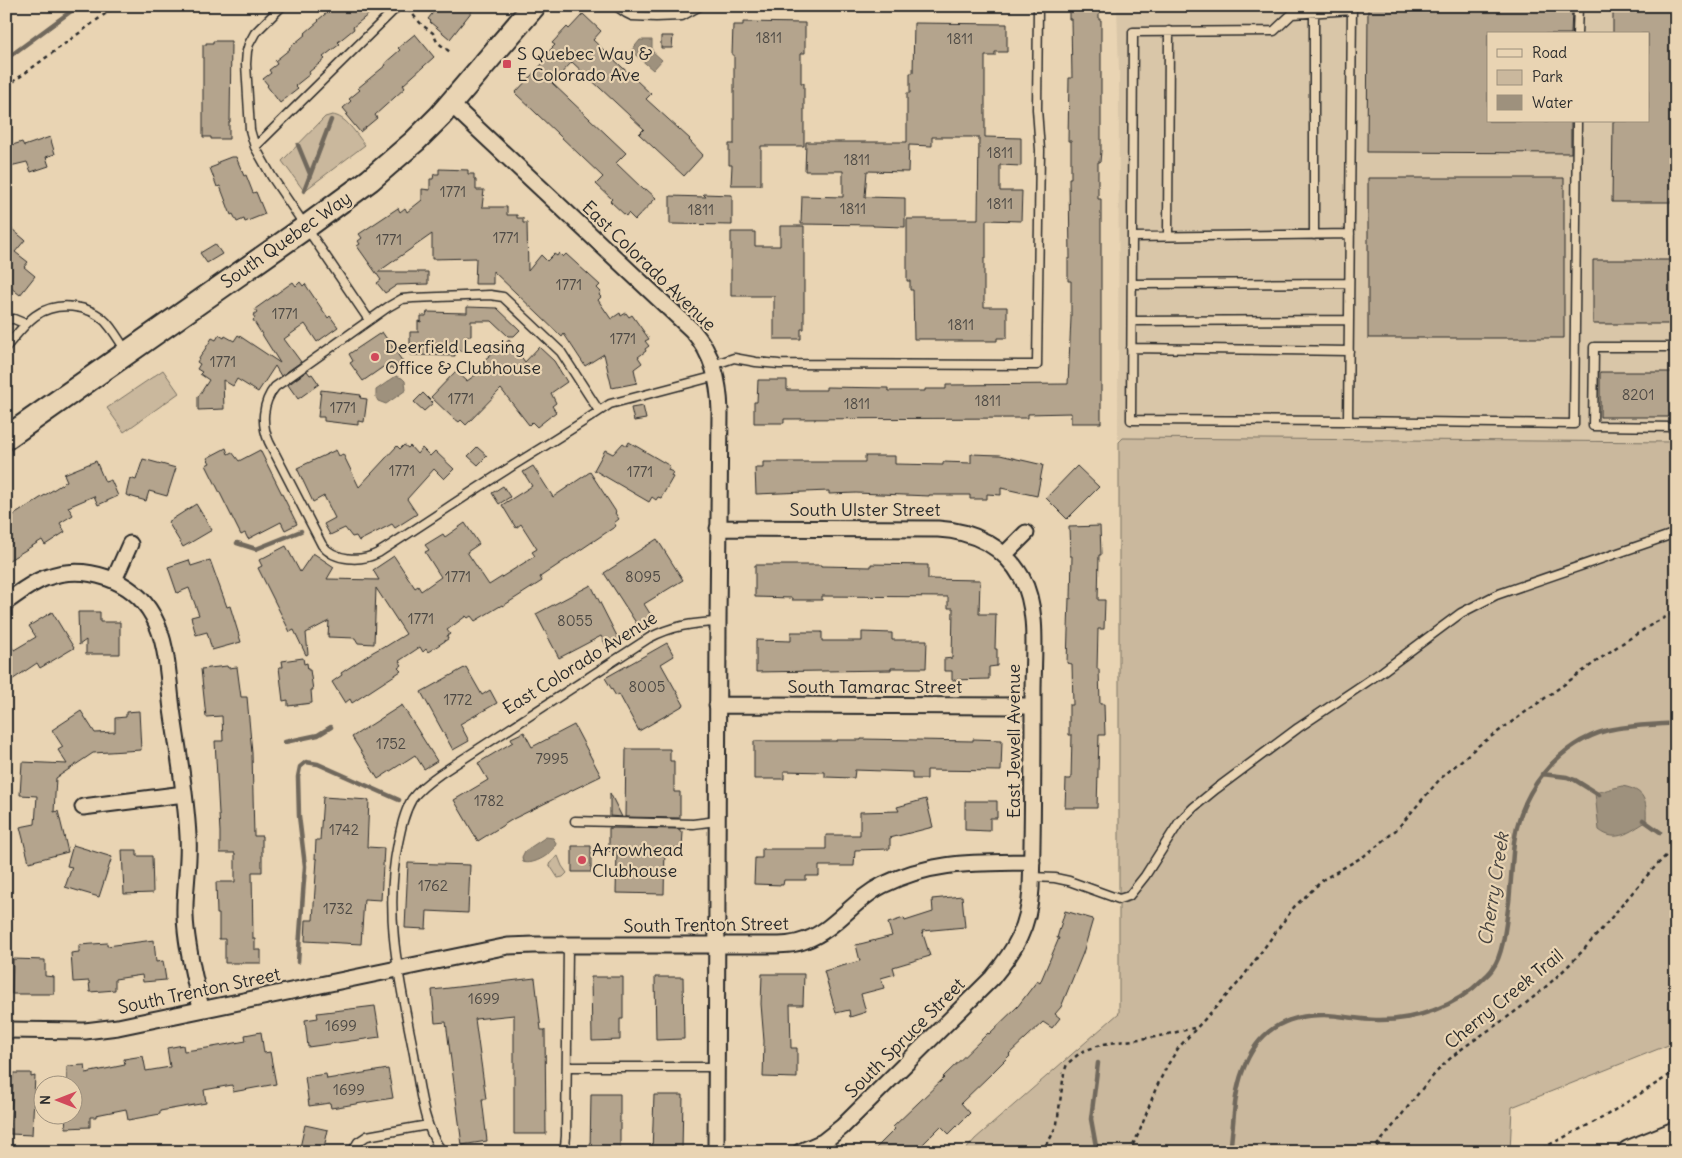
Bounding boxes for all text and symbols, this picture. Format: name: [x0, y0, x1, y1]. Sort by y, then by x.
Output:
house number: 1811: [756, 28, 782, 47]
house number: 1811: [947, 29, 973, 48]
legend: [1487, 32, 1650, 122]
place label: S Quebec Way & E Colorado Ave: [517, 42, 653, 86]
text: Road: [1532, 43, 1567, 62]
marker: S Quebec Way & E Colorado Ave: [501, 58, 513, 70]
text: Park: [1532, 67, 1563, 86]
text: Water: [1532, 93, 1573, 112]
house number: 1811: [987, 143, 1013, 162]
house number: 1811: [844, 150, 870, 169]
house number: 1771: [440, 182, 466, 201]
street label: South Quebec Way: [216, 186, 356, 293]
house number: 1811: [987, 194, 1013, 213]
street label: East Colorado Avenue: [577, 196, 721, 336]
house number: 1811: [840, 199, 866, 218]
house number: 1811: [688, 200, 714, 219]
house number: 1771: [493, 228, 519, 247]
house number: 1771: [376, 230, 402, 249]
house number: 1771: [556, 275, 582, 294]
house number: 1771: [272, 304, 298, 323]
house number: 1811: [948, 315, 974, 334]
house number: 1771: [610, 329, 636, 348]
place label: Deerfield Leasing Office & Clubhouse: [385, 335, 541, 379]
marker: Deerfield Leasing Office & Clubhouse: [369, 351, 381, 363]
house number: 1771: [210, 352, 236, 371]
house number: 8201: [1622, 385, 1654, 404]
house number: 1771: [448, 389, 474, 408]
house number: 1811: [975, 391, 1001, 410]
house number: 1811: [844, 394, 870, 413]
house number: 1771: [330, 398, 356, 417]
house number: 1771: [389, 461, 415, 480]
house number: 1771: [627, 462, 653, 481]
street label: South Ulster Street: [789, 498, 941, 521]
house number: 1771: [445, 567, 471, 586]
house number: 8095: [625, 567, 661, 586]
street label: East Colorado Avenue: [498, 606, 661, 719]
house number: 1771: [408, 609, 434, 628]
house number: 8055: [557, 611, 593, 630]
street label: East Jewell Avenue: [1002, 664, 1025, 818]
street label: South Tamarac Street: [788, 675, 962, 698]
house number: 8005: [628, 677, 666, 696]
house number: 1772: [444, 690, 472, 709]
house number: 1752: [376, 734, 406, 753]
house number: 7995: [535, 749, 569, 768]
house number: 1782: [474, 791, 504, 810]
house number: 1742: [329, 820, 359, 839]
water label: Cherry Creek: [1472, 829, 1514, 947]
place label: Arrowhead Clubhouse: [592, 838, 684, 882]
marker: Arrowhead Clubhouse: [576, 854, 588, 866]
house number: 1762: [418, 876, 448, 895]
house number: 1732: [323, 899, 353, 918]
street label: South Trenton Street: [623, 912, 789, 937]
street label: Cherry Creek Trail: [1440, 944, 1568, 1054]
street label: South Trenton Street: [116, 962, 282, 1019]
street label: South Spruce Street: [840, 973, 969, 1102]
house number: 1699: [468, 989, 500, 1008]
house number: 1699: [325, 1016, 357, 1035]
north arrow: [32, 1076, 82, 1126]
house number: 1699: [333, 1080, 365, 1099]
text: N: [36, 1095, 54, 1105]

